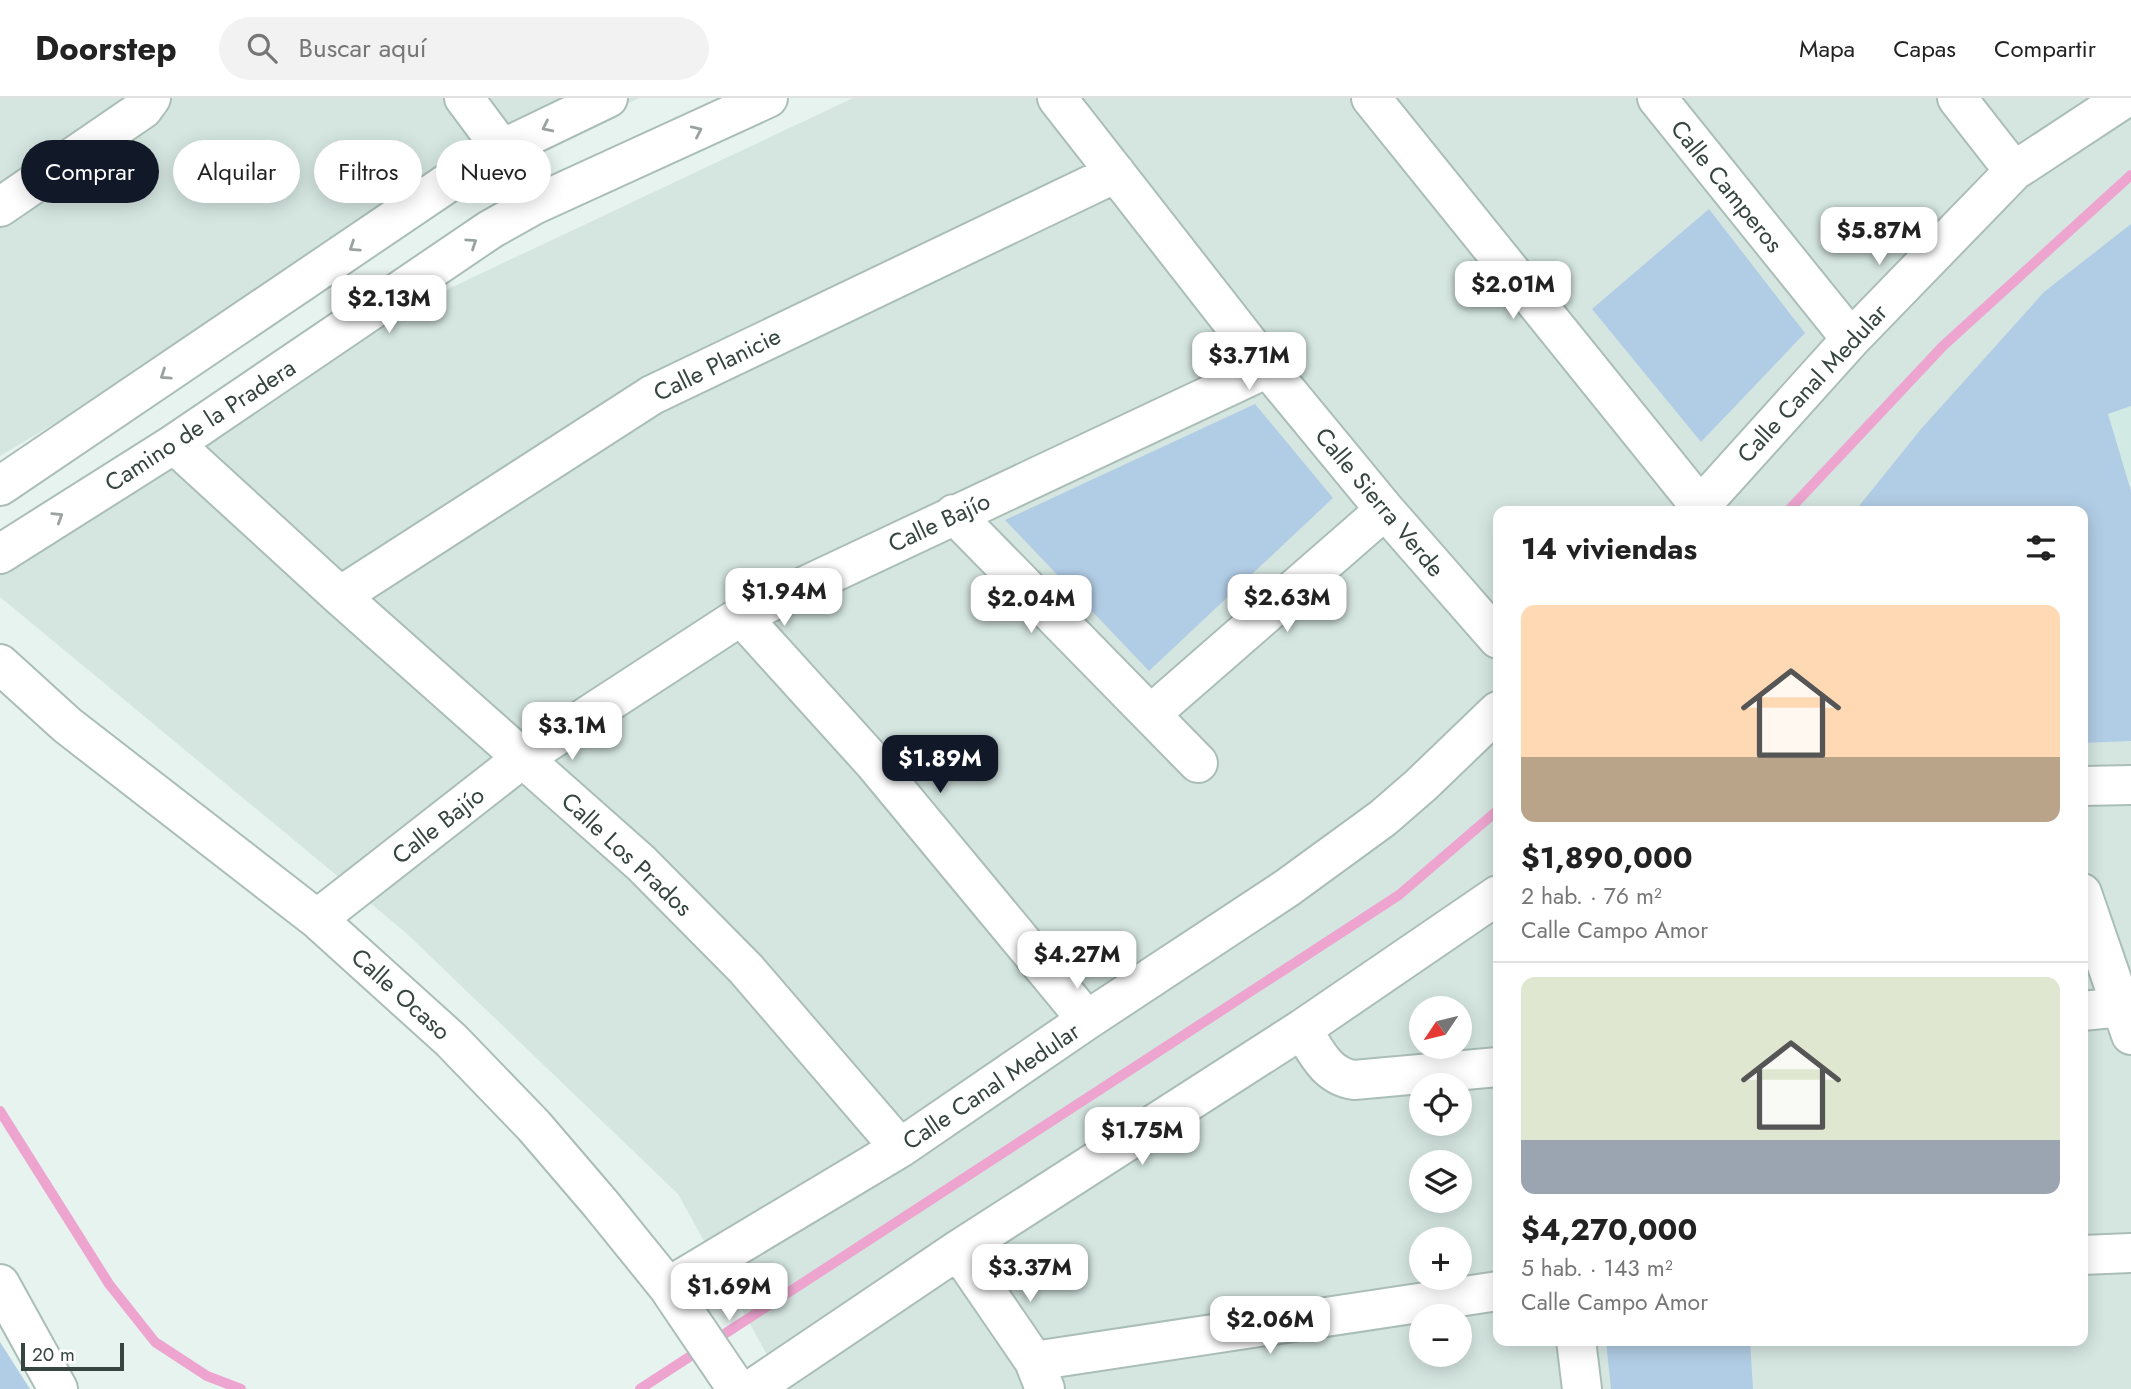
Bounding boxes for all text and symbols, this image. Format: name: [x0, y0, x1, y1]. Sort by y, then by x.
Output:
search box: [219, 17, 709, 80]
text: Doorstep: [35, 25, 177, 72]
icon: search: [243, 29, 281, 67]
text: Buscar aquí: [299, 29, 427, 67]
text: Mapa: [1799, 31, 1855, 66]
text: Capas: [1893, 31, 1956, 66]
text: Compartir: [1994, 31, 2096, 66]
street label: Calle Camperos: [1662, 112, 1792, 260]
one-way arrow: [542, 119, 554, 133]
one-way arrow: [690, 125, 702, 139]
chip: Comprar: [21, 140, 159, 203]
chip: Alquilar: [173, 140, 300, 203]
chip: Filtros: [314, 140, 422, 203]
chip: Nuevo: [436, 140, 551, 203]
pin: $5.87M: [1822, 208, 1936, 267]
text: $5.87M: [1837, 213, 1922, 247]
one-way arrow: [348, 239, 361, 252]
one-way arrow: [464, 239, 477, 251]
pin: $2.01M: [1456, 262, 1570, 321]
text: $2.01M: [1471, 267, 1555, 301]
pin: $2.13M: [332, 275, 446, 335]
text: $2.13M: [347, 281, 431, 315]
street label: Calle Canal Medular: [1729, 295, 1896, 471]
street label: Calle Planicie: [647, 318, 787, 410]
pin: $3.71M: [1192, 332, 1306, 392]
text: $3.71M: [1208, 338, 1290, 372]
street label: Camino de la Pradera: [98, 350, 302, 500]
one-way arrow: [160, 366, 173, 379]
street label: Calle Sierra Verde: [1307, 419, 1453, 585]
street label: Calle Bajío: [882, 483, 996, 561]
one-way arrow: [50, 513, 63, 526]
text: 14 viviendas: [1521, 527, 1697, 570]
icon: filters: [2022, 529, 2060, 567]
pin: $1.94M: [727, 568, 841, 628]
text: $1.94M: [741, 574, 827, 608]
pin: $2.63M: [1230, 574, 1344, 634]
pin: $2.04M: [974, 575, 1088, 635]
text: $2.63M: [1244, 580, 1330, 614]
text: $2.04M: [987, 581, 1075, 615]
icon: home: [1728, 650, 1854, 776]
pin: $3.1M: [523, 702, 621, 762]
text: $3.1M: [538, 708, 606, 742]
pin: $1.89M: [883, 736, 997, 795]
text: $1.89M: [898, 741, 982, 775]
street label: Calle Bajío: [384, 778, 492, 872]
street label: Calle Los Prados: [554, 784, 700, 924]
text: $1,890,000: [1521, 836, 1693, 879]
text: 2 hab. · 76 m²: [1521, 879, 1662, 913]
text: Calle Campo Amor: [1521, 913, 1708, 947]
pin: $4.27M: [1020, 932, 1134, 991]
text: $4.27M: [1033, 937, 1121, 971]
street label: Calle Ocaso: [343, 940, 459, 1048]
north arrow: [1409, 996, 1472, 1059]
map controls: [1409, 996, 1472, 1367]
street label: Calle Canal Medular: [895, 1013, 1087, 1158]
icon: home: [1728, 1022, 1854, 1148]
button: locate: [1409, 1073, 1472, 1136]
pin: $1.75M: [1085, 1108, 1199, 1167]
text: $1.75M: [1101, 1113, 1183, 1147]
button: layers: [1409, 1150, 1472, 1213]
text: $4,270,000: [1521, 1208, 1697, 1251]
button: +: [1409, 1227, 1472, 1290]
pin: $3.37M: [973, 1244, 1087, 1304]
text: $3.37M: [988, 1250, 1072, 1284]
text: 5 hab. · 143 m²: [1521, 1251, 1673, 1285]
pin: $1.69M: [672, 1264, 786, 1323]
text: $1.69M: [687, 1269, 771, 1303]
text: Calle Campo Amor: [1521, 1285, 1708, 1319]
pin: $2.06M: [1213, 1296, 1327, 1356]
text: $2.06M: [1226, 1302, 1314, 1336]
button: −: [1409, 1304, 1472, 1367]
scale bar: [21, 1340, 124, 1372]
text: 20 m: [32, 1341, 75, 1368]

